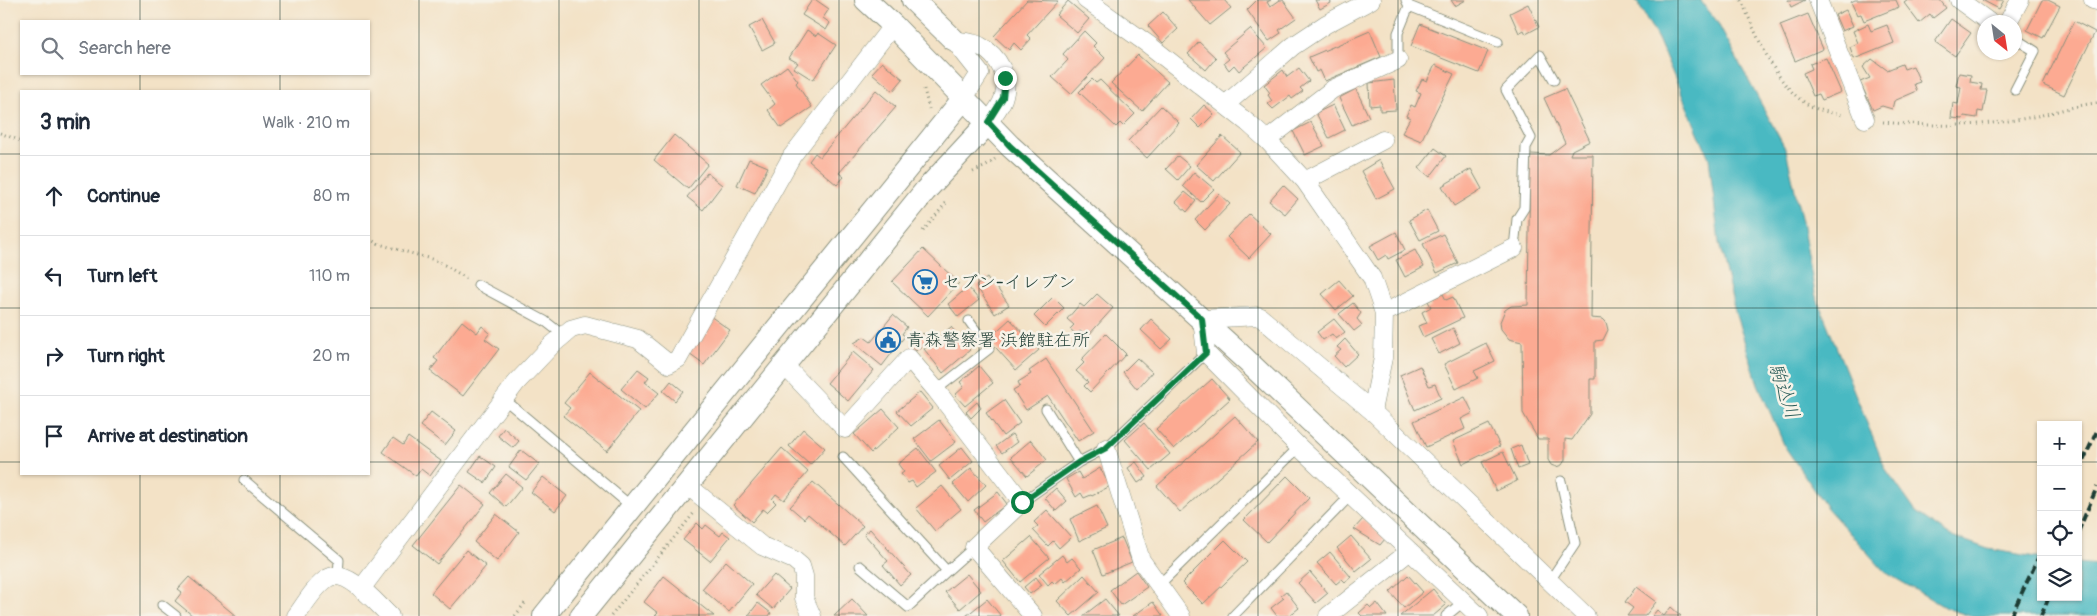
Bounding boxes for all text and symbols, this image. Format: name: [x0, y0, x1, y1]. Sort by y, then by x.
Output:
north arrow: [1977, 15, 2022, 60]
search box: [20, 20, 370, 75]
icon: search: [38, 34, 66, 62]
text: Search here: [78, 36, 171, 60]
route end: [994, 67, 1017, 90]
text: 3 min: [40, 109, 90, 136]
text: Walk · 210 m: [262, 113, 350, 133]
icon: ahead: [40, 182, 68, 210]
text: Continue: [87, 184, 160, 208]
text: 80 m: [313, 186, 350, 206]
icon: left: [40, 262, 68, 290]
text: Turn left: [87, 264, 157, 288]
text: 110 m: [309, 266, 350, 286]
supermarket icon: セブン-イレブン: [912, 269, 938, 295]
place label: セブン-イレブン: [942, 271, 1076, 294]
public building icon: 青森警察署 浜館駐在所: [875, 327, 901, 353]
place label: 青森警察署 浜館駐在所: [906, 329, 1090, 352]
icon: right: [40, 342, 68, 370]
text: Turn right: [87, 344, 165, 368]
text: 20 m: [312, 346, 350, 366]
water label: 駒込川: [1763, 360, 1805, 422]
map controls: [2037, 421, 2082, 601]
button: +: [2037, 421, 2082, 466]
icon: arrive: [40, 422, 68, 450]
text: Arrive at destination: [87, 424, 248, 448]
button: −: [2037, 466, 2082, 511]
route start: [1011, 491, 1034, 514]
button: locate: [2037, 511, 2082, 556]
button: layers: [2037, 556, 2082, 601]

